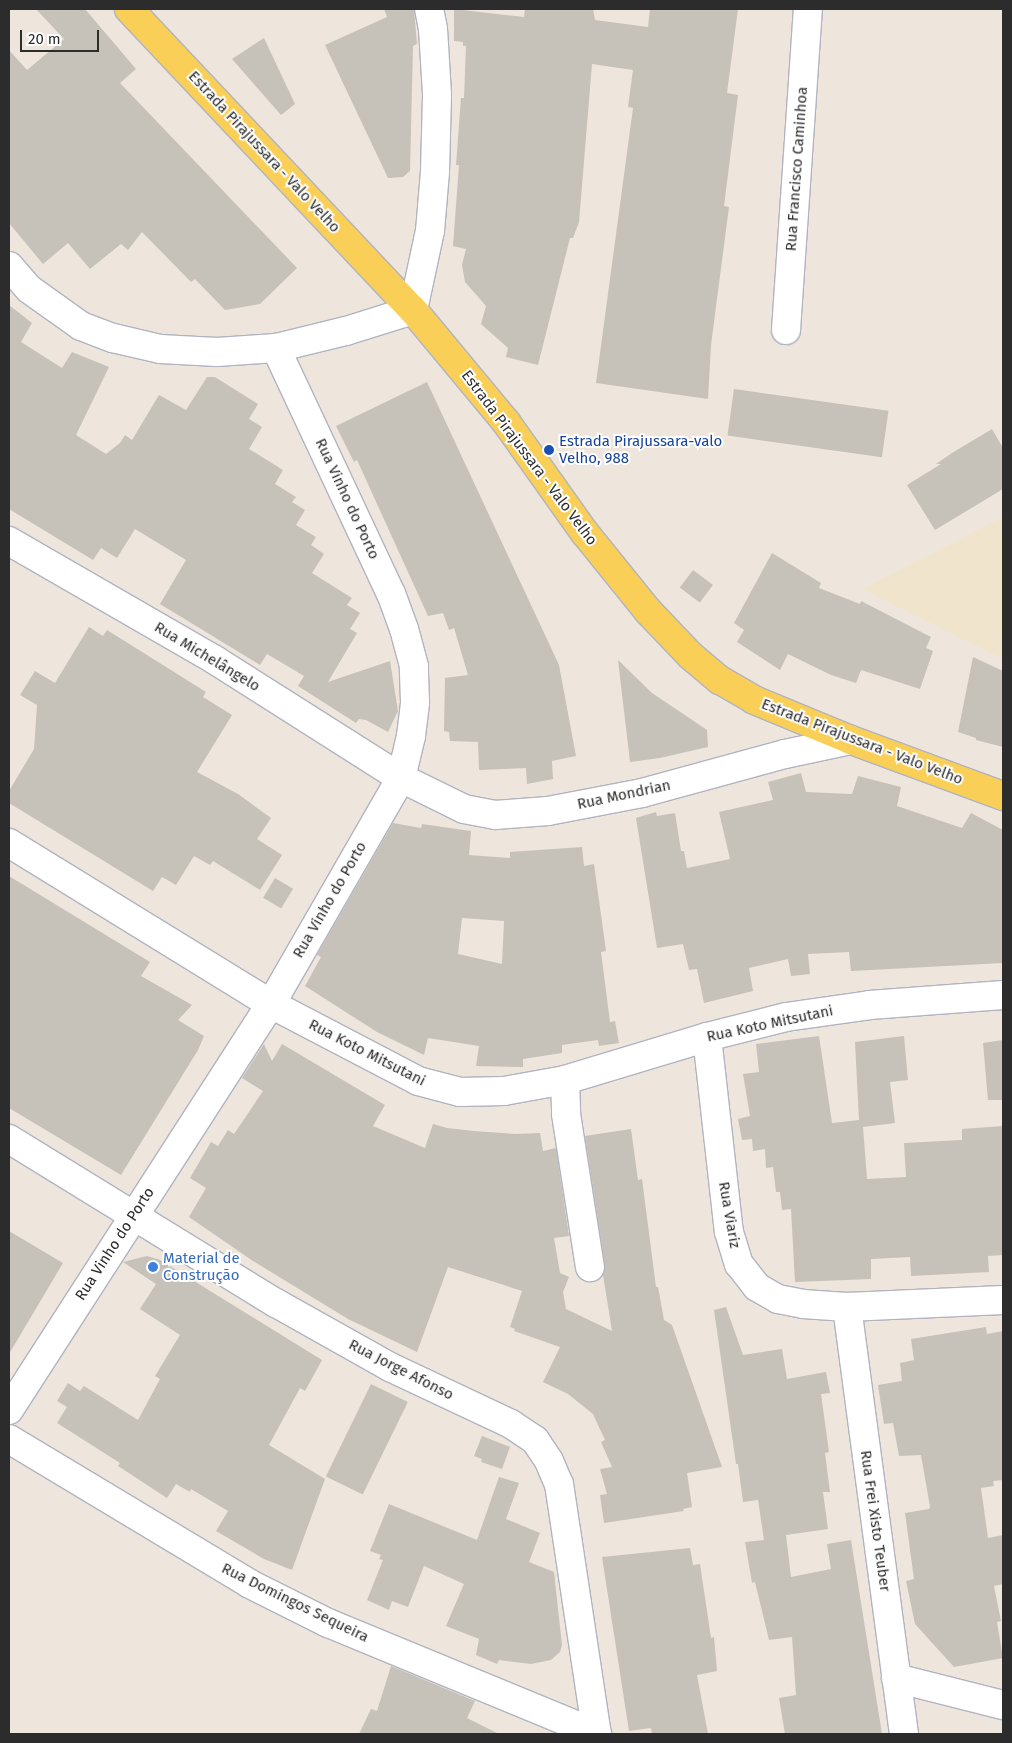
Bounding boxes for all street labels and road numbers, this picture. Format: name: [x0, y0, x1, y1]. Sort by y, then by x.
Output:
street label: Estrada Pirajussara - Valo Velho: [184, 68, 344, 236]
street label: Rua Francisco Caminhoa: [782, 86, 812, 252]
street label: Estrada Pirajussara - Valo Velho: [457, 367, 601, 549]
street label: Rua Vinho do Porto: [311, 436, 383, 562]
street label: Rua Michelângelo: [151, 618, 263, 696]
street label: Estrada Pirajussara - Valo Velho: [759, 695, 965, 789]
street label: Rua Mondrian: [576, 776, 672, 814]
street label: Rua Vinho do Porto: [289, 839, 371, 961]
street label: Rua Koto Mitsutani: [705, 1002, 835, 1046]
street label: Rua Koto Mitsutani: [306, 1016, 428, 1090]
street label: Rua Viariz: [714, 1180, 744, 1250]
street label: Rua Vinho do Porto: [72, 1184, 158, 1304]
street label: Rua Jorge Afonso: [346, 1336, 456, 1404]
street label: Rua Frei Xisto Teuber: [856, 1449, 894, 1593]
street label: Rua Domingos Sequeira: [219, 1560, 371, 1646]

